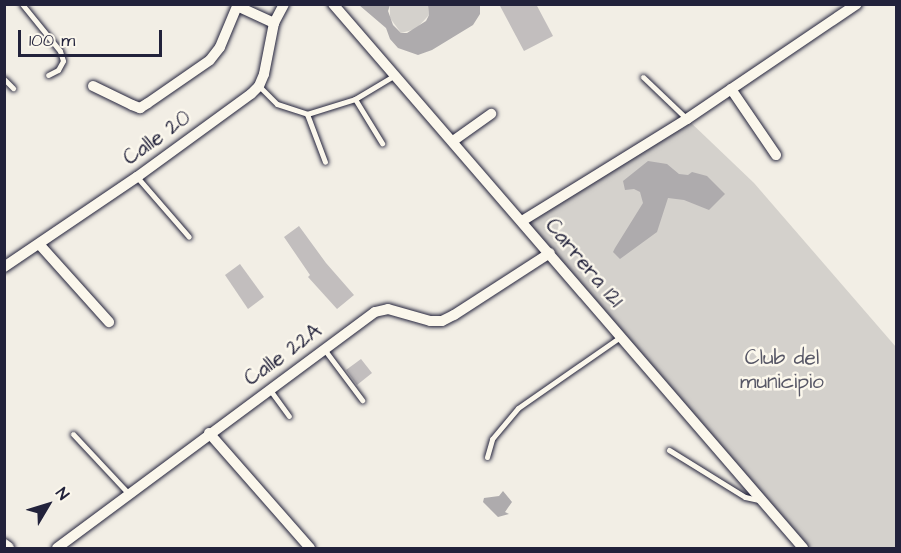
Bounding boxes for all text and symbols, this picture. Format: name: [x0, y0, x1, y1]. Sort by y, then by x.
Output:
scale bar: [21, 18, 165, 56]
text: 100 m: [29, 28, 75, 53]
street label: Calle 20: [118, 105, 196, 171]
street label: Carrera 121: [540, 213, 628, 313]
street label: Calle 22A: [239, 319, 327, 391]
park label: Club del municipio: [740, 345, 824, 395]
north arrow: [18, 475, 78, 535]
text: N: [50, 483, 74, 505]

